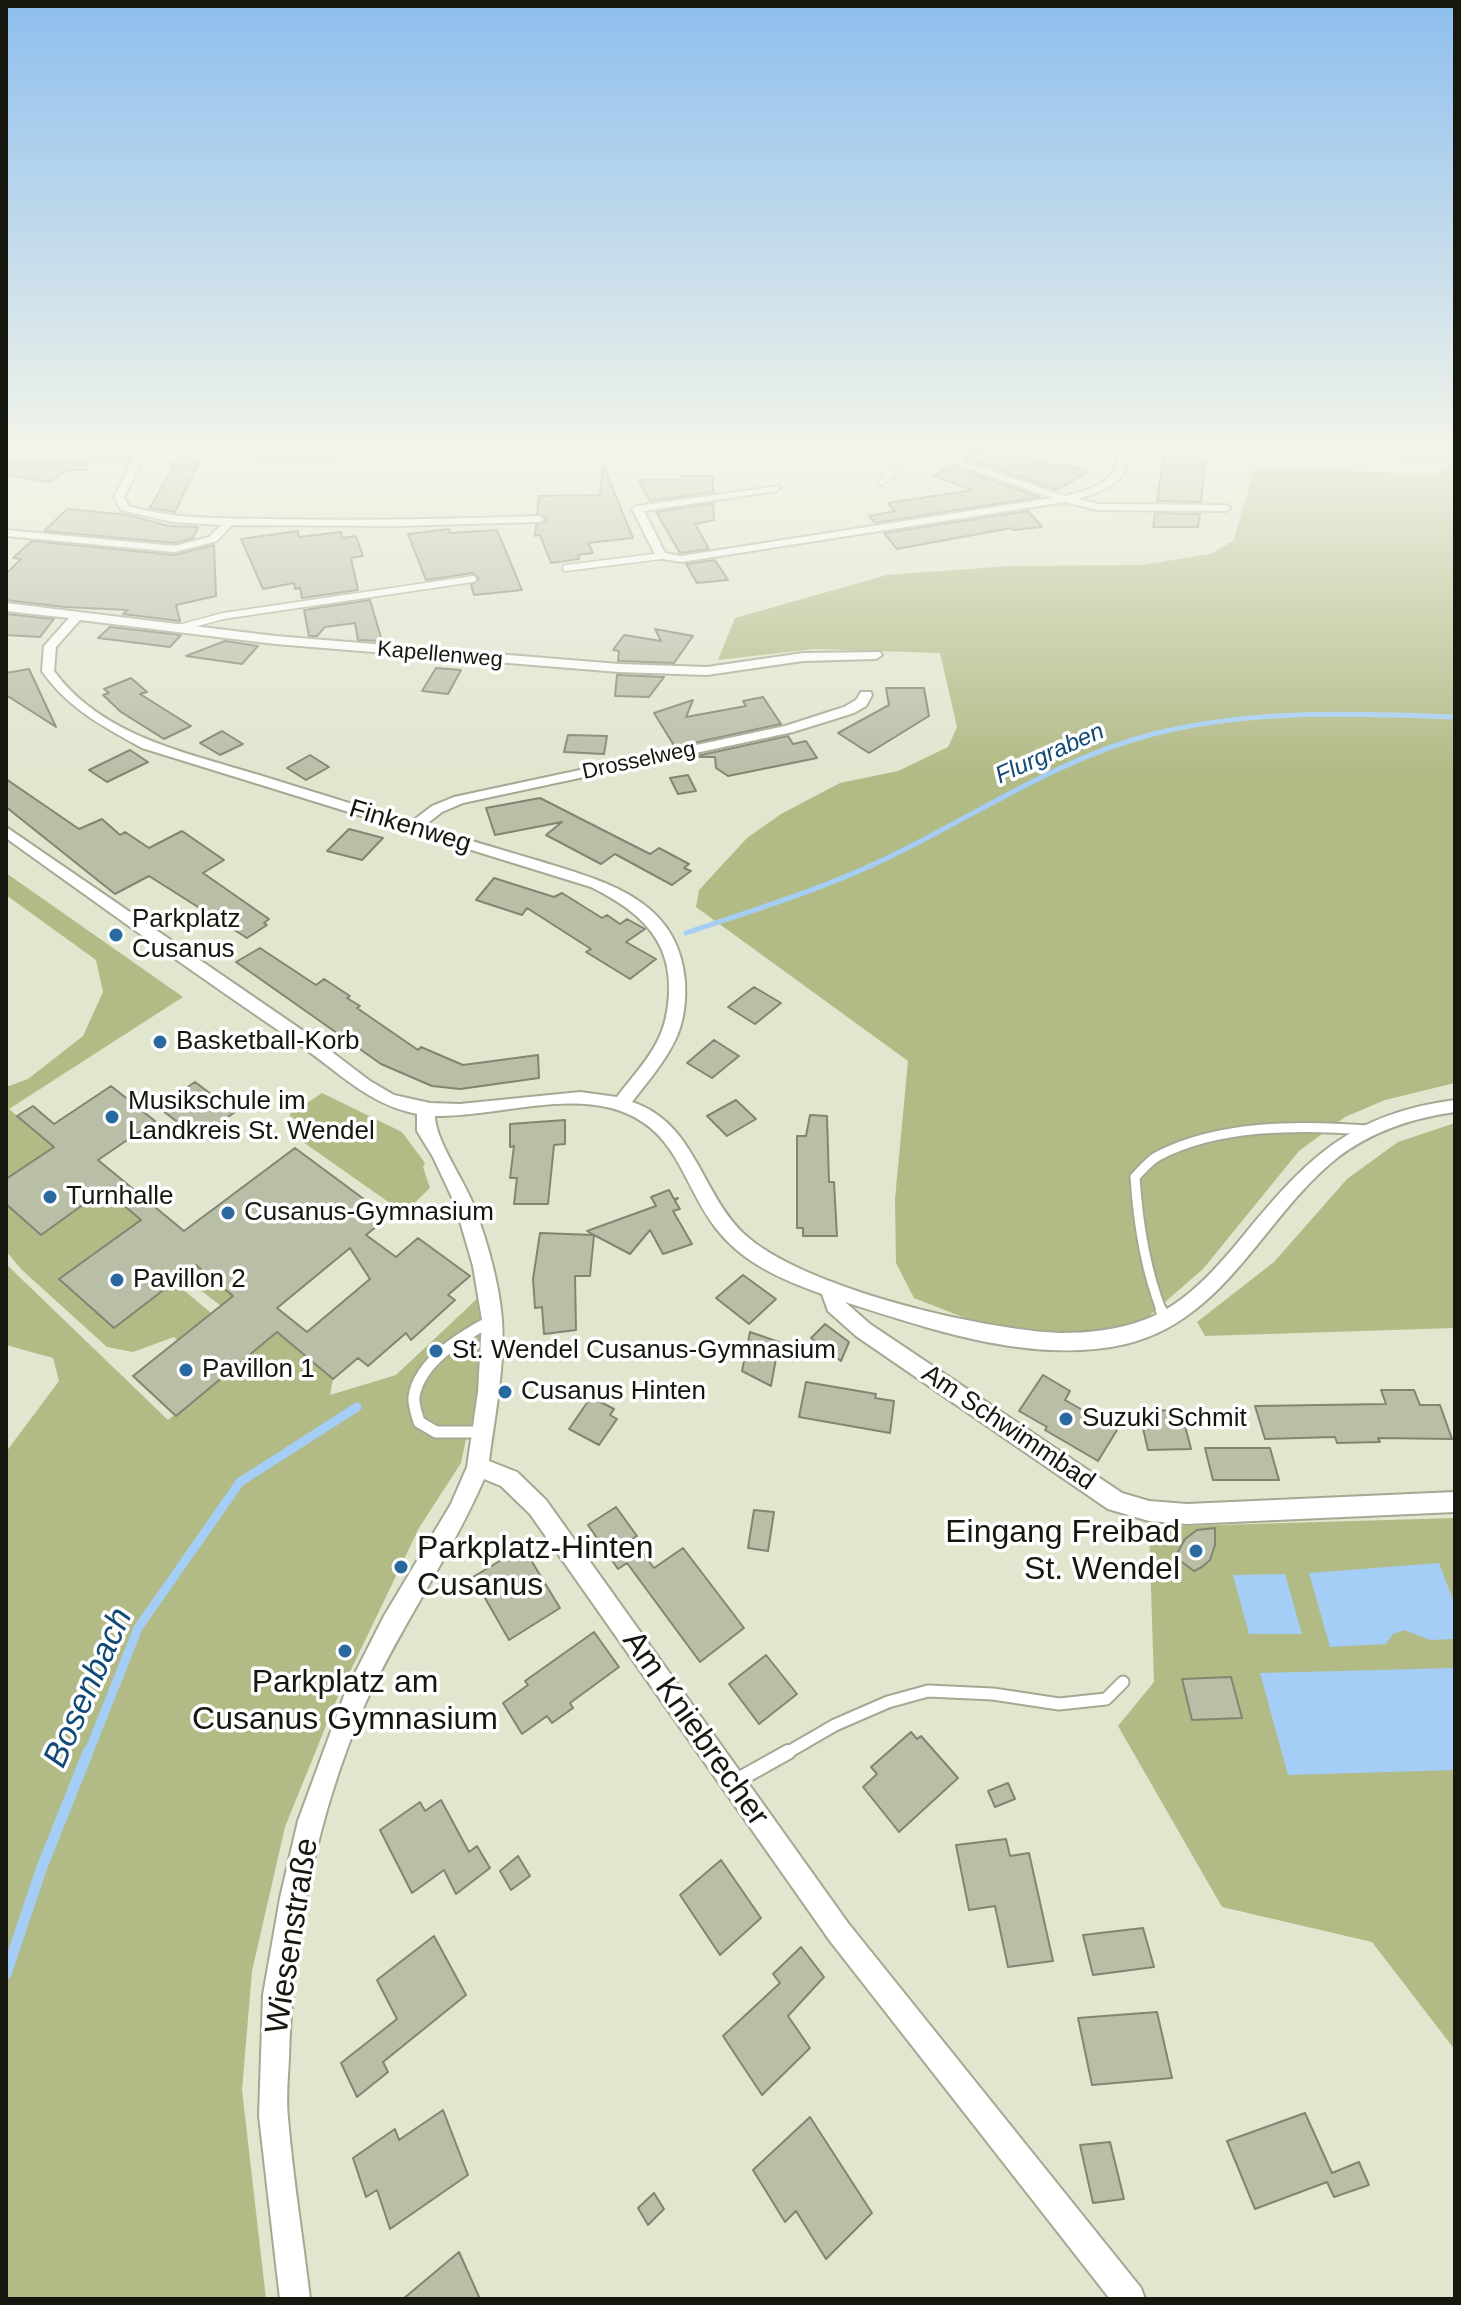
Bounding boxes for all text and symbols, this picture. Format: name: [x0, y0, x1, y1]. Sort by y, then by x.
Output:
street label: Kapellenweg: [376, 636, 504, 674]
water label: Flurgraben: [991, 717, 1109, 791]
street label: Drosselweg: [580, 736, 698, 786]
street label: Finkenweg: [345, 794, 475, 860]
place label: Parkplatz Cusanus: [132, 904, 240, 966]
marker: Parkplatz Cusanus: [107, 926, 125, 944]
place label: Basketball-Korb: [176, 1026, 360, 1058]
marker: Basketball-Korb: [151, 1033, 169, 1051]
place label: Musikschule im Landkreis St. Wendel: [128, 1086, 375, 1148]
marker: Musikschule im Landkreis St. Wendel: [103, 1108, 121, 1126]
place label: Turnhalle: [66, 1181, 173, 1213]
marker: Turnhalle: [41, 1188, 59, 1206]
place label: Cusanus-Gymnasium: [244, 1197, 494, 1229]
marker: Cusanus-Gymnasium: [219, 1204, 237, 1222]
place label: Pavillon 2: [133, 1264, 246, 1296]
marker: Pavillon 2: [108, 1271, 126, 1289]
place label: St. Wendel Cusanus-Gymnasium: [452, 1335, 836, 1367]
marker: St. Wendel Cusanus-Gymnasium: [427, 1342, 445, 1360]
place label: Pavillon 1: [202, 1354, 315, 1386]
street label: Am Schwimmbad: [915, 1359, 1101, 1497]
marker: Pavillon 1: [177, 1361, 195, 1379]
place label: Cusanus Hinten: [521, 1376, 706, 1408]
marker: Cusanus Hinten: [496, 1383, 514, 1401]
place label: Suzuki Schmit: [1082, 1403, 1247, 1435]
marker: Suzuki Schmit: [1057, 1410, 1075, 1428]
place label: Eingang Freibad St. Wendel: [945, 1514, 1180, 1589]
place label: Parkplatz-Hinten Cusanus: [417, 1530, 654, 1605]
marker: Eingang Freibad St. Wendel: [1187, 1542, 1205, 1560]
marker: Parkplatz-Hinten Cusanus: [392, 1558, 410, 1576]
water label: Bosenbach: [36, 1602, 142, 1774]
street label: Am Kniebrecher: [613, 1624, 777, 1834]
marker: Parkplatz am Cusanus Gymnasium: [336, 1642, 354, 1660]
place label: Parkplatz am Cusanus Gymnasium: [192, 1664, 498, 1739]
street label: Wiesenstraße: [259, 1836, 327, 2036]

